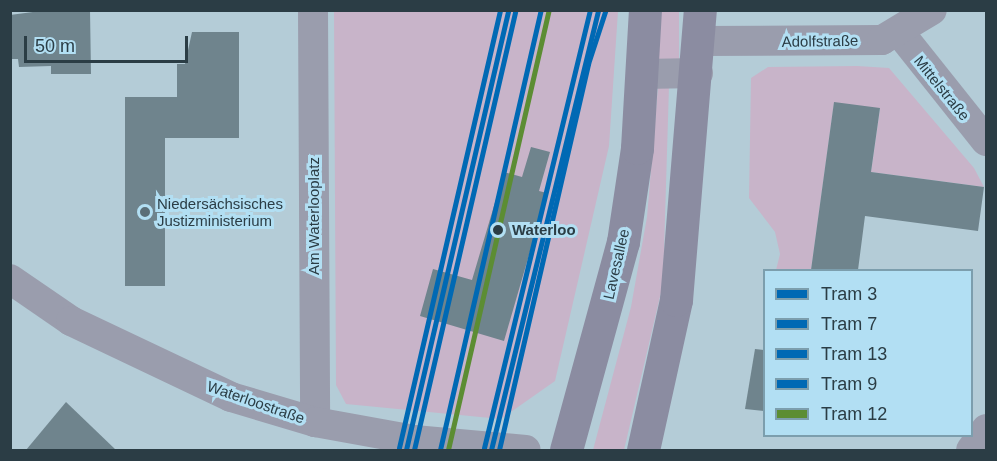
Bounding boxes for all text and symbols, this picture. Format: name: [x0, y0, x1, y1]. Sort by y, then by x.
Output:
scale bar: [27, 24, 190, 62]
street label: Adolfstraße: [781, 31, 859, 51]
text: 50 m: [35, 36, 75, 56]
street label: Mittelstraße: [910, 52, 974, 124]
street label: Am Waterlooplatz: [305, 157, 323, 275]
place label: Niedersächsisches Justizministerium: [157, 194, 283, 229]
marker: Niedersächsisches Justizministerium: [138, 205, 152, 219]
marker: Waterloo: [489, 221, 507, 239]
place label: Waterloo: [512, 221, 576, 239]
street label: Lavesallee: [599, 227, 633, 301]
legend: [763, 269, 973, 437]
text: Tram 3: [821, 284, 877, 304]
text: Tram 7: [821, 314, 877, 334]
text: Tram 13: [821, 344, 887, 364]
text: Tram 9: [821, 374, 877, 394]
street label: Waterloostraße: [205, 377, 307, 427]
text: Tram 12: [821, 404, 887, 424]

